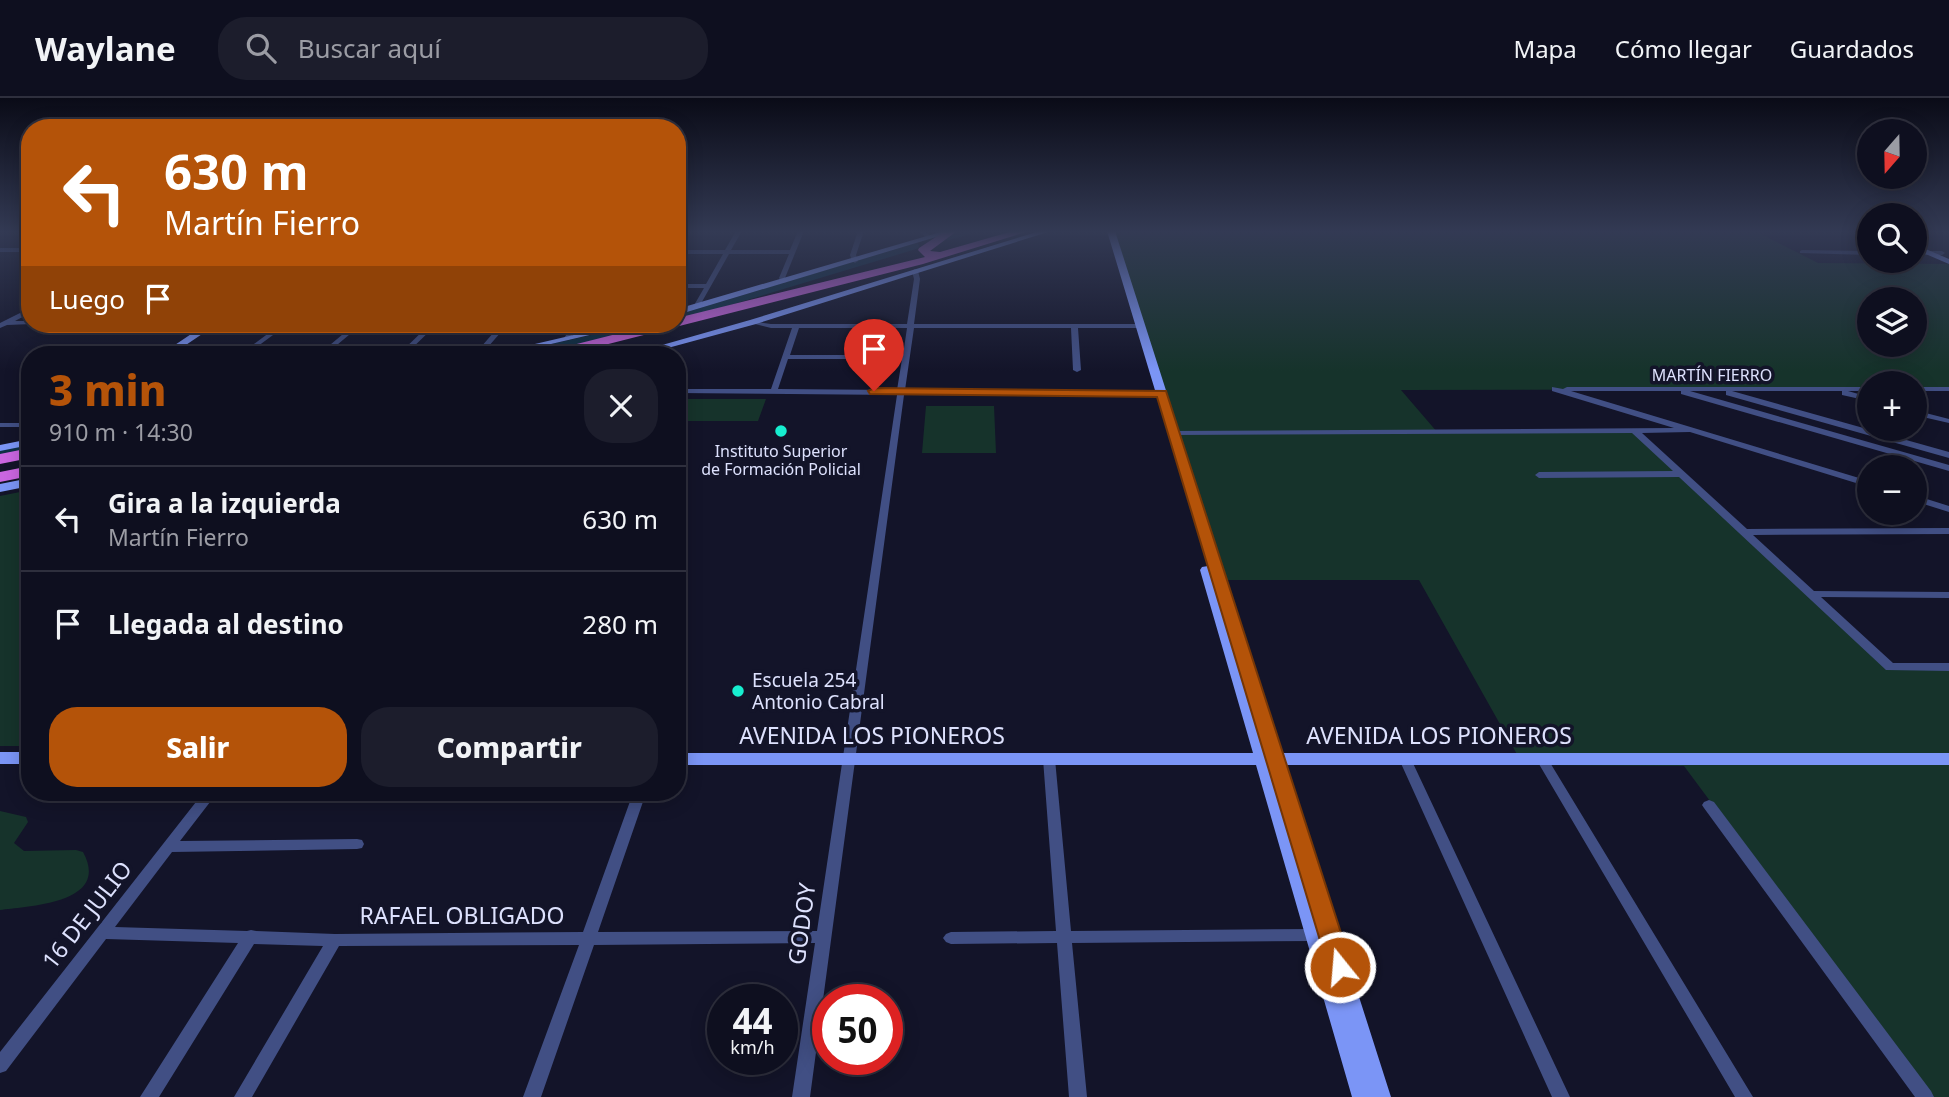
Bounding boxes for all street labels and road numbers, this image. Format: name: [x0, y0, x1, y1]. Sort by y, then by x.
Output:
street label: MARTÍN FIERRO: [1652, 364, 1772, 386]
street label: AVENIDA LOS PIONEROS: [739, 719, 1005, 751]
street label: AVENIDA LOS PIONEROS: [1306, 719, 1572, 751]
street label: 16 DE JULIO: [34, 854, 138, 975]
street label: GODOY: [779, 880, 823, 967]
street label: RAFAEL OBLIGADO: [360, 899, 564, 931]

